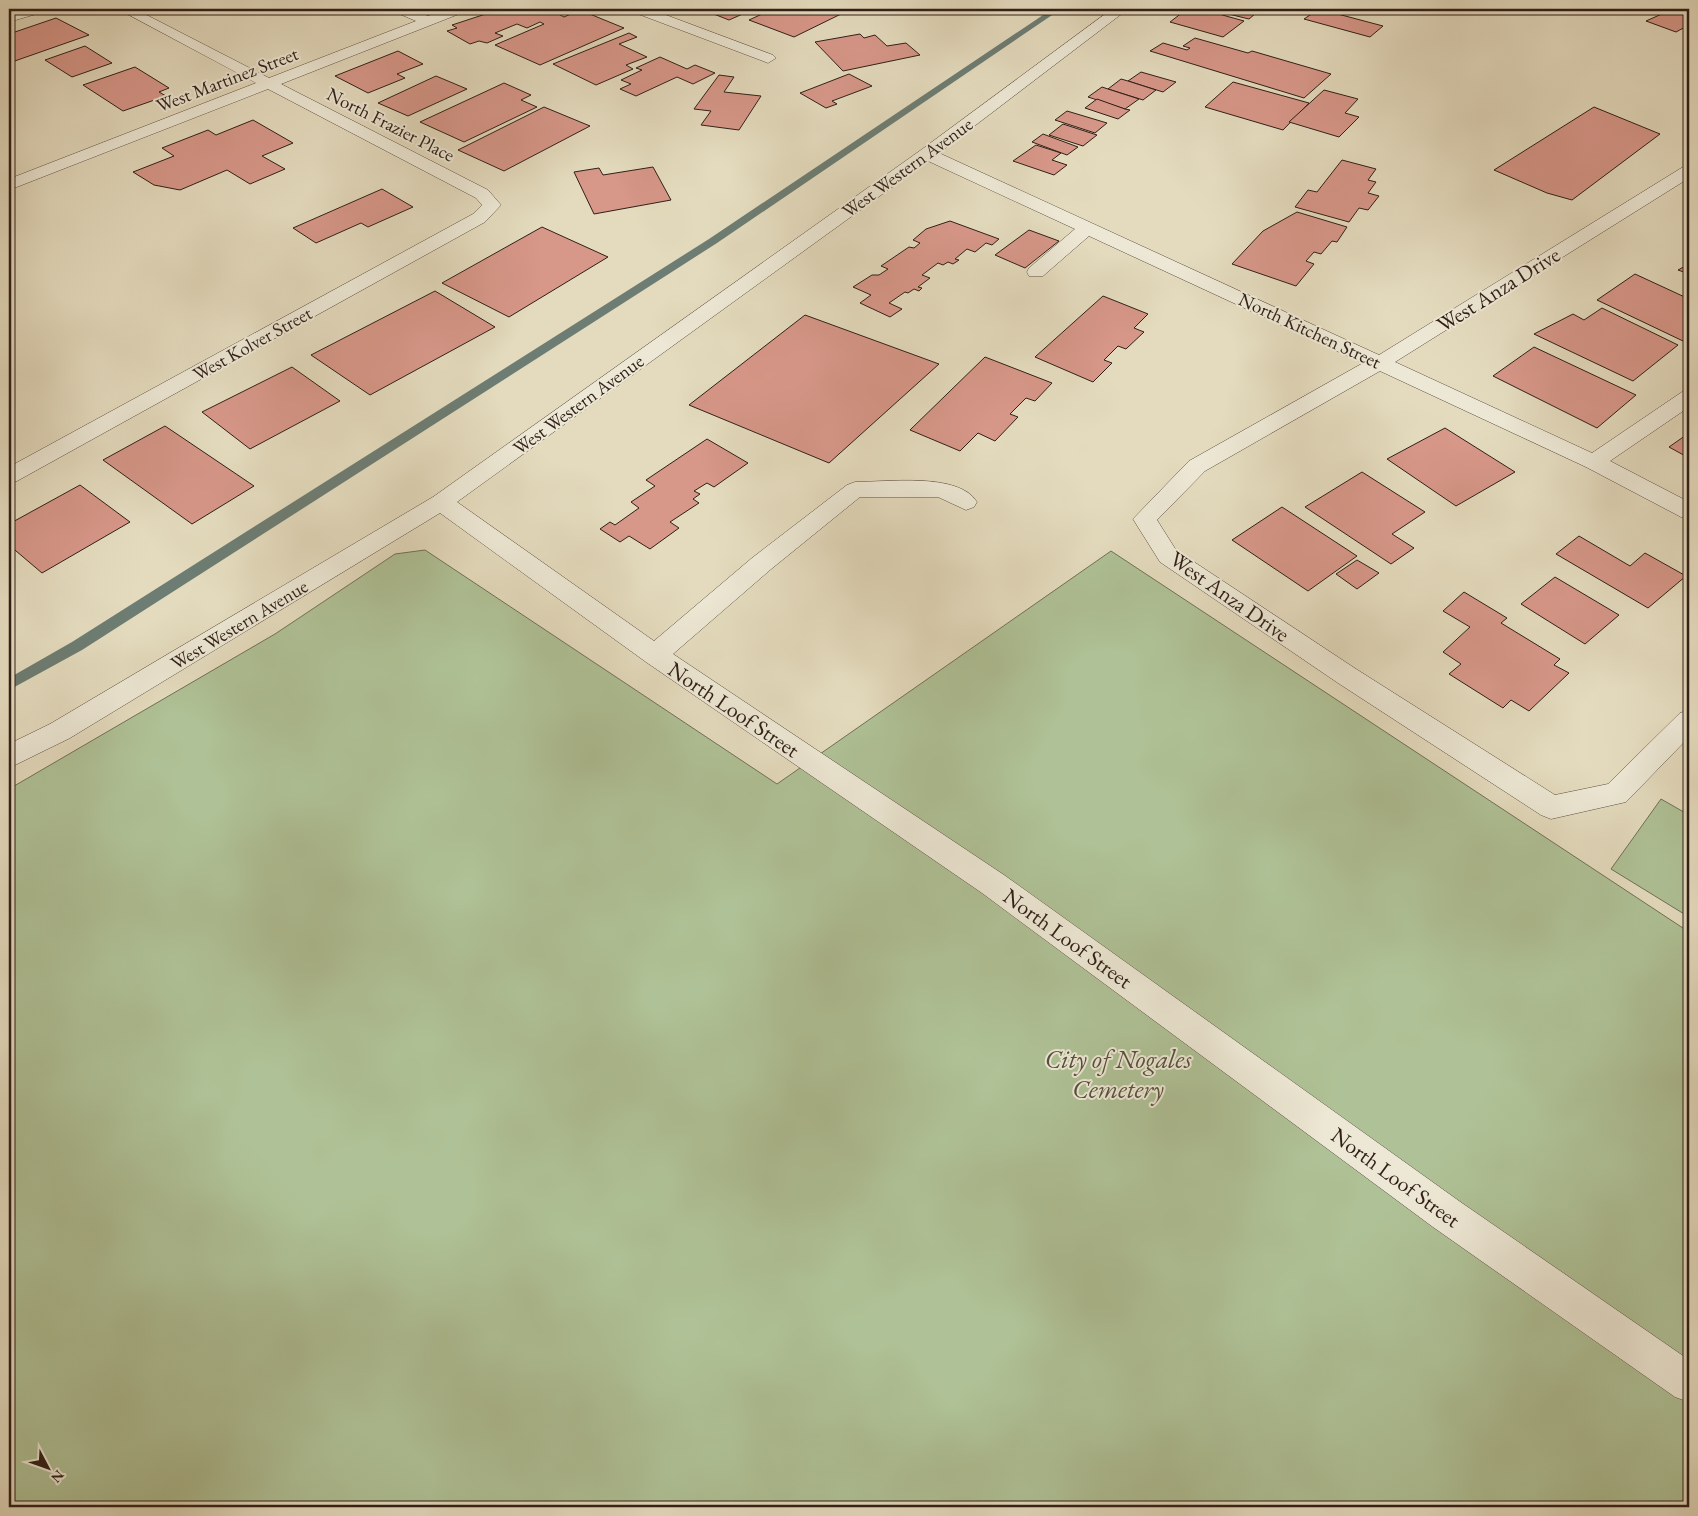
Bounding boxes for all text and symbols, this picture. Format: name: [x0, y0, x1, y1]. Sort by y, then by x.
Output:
street label: West Martinez Street: [153, 41, 302, 118]
street label: North Frazier Place: [323, 81, 459, 167]
street label: West Western Avenue: [837, 111, 978, 223]
street label: West Anza Drive: [1431, 240, 1566, 339]
street label: North Kitchen Street: [1235, 286, 1385, 374]
street label: West Kolver Street: [188, 300, 316, 387]
street label: West Western Avenue: [508, 348, 649, 460]
street label: West Anza Drive: [1164, 544, 1296, 649]
street label: West Western Avenue: [166, 574, 313, 675]
street label: North Loof Street: [662, 655, 805, 764]
street label: North Loof Street: [997, 882, 1138, 995]
park label: City of Nogales Cemetery: [1045, 1042, 1192, 1106]
street label: North Loof Street: [1325, 1121, 1466, 1234]
north arrow: [22, 1444, 72, 1494]
text: N: [47, 1466, 68, 1487]

